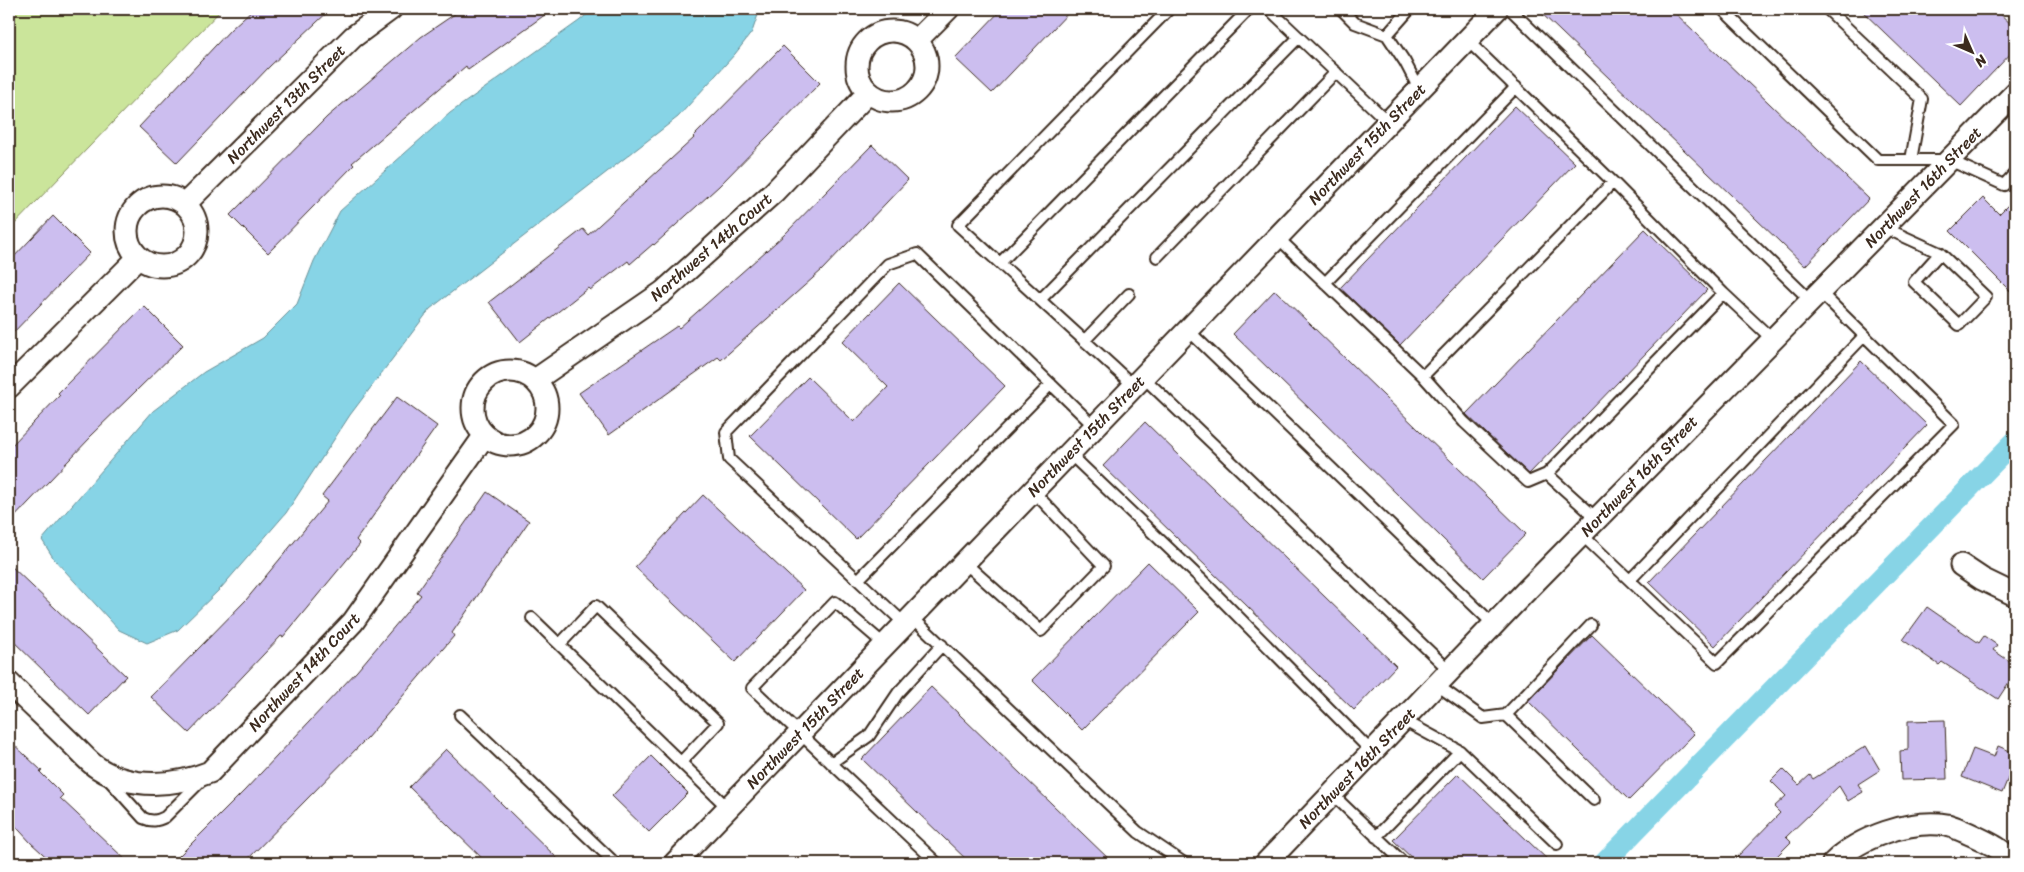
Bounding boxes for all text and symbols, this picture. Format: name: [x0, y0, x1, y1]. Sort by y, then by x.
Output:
north arrow: [1946, 28, 1996, 78]
street label: Northwest 13th Street: [219, 37, 353, 171]
text: N: [1968, 48, 1994, 73]
street label: Northwest 15th Street: [1301, 76, 1433, 212]
street label: Northwest 16th Street: [1857, 119, 1989, 255]
street label: Northwest 14th Court: [643, 185, 779, 309]
street label: Northwest 15th Street: [1020, 368, 1152, 504]
street label: Northwest 16th Street: [1573, 408, 1705, 544]
street label: Northwest 14th Court: [241, 605, 367, 739]
street label: Northwest 15th Street: [739, 660, 871, 796]
street label: Northwest 16th Street: [1291, 700, 1423, 836]

